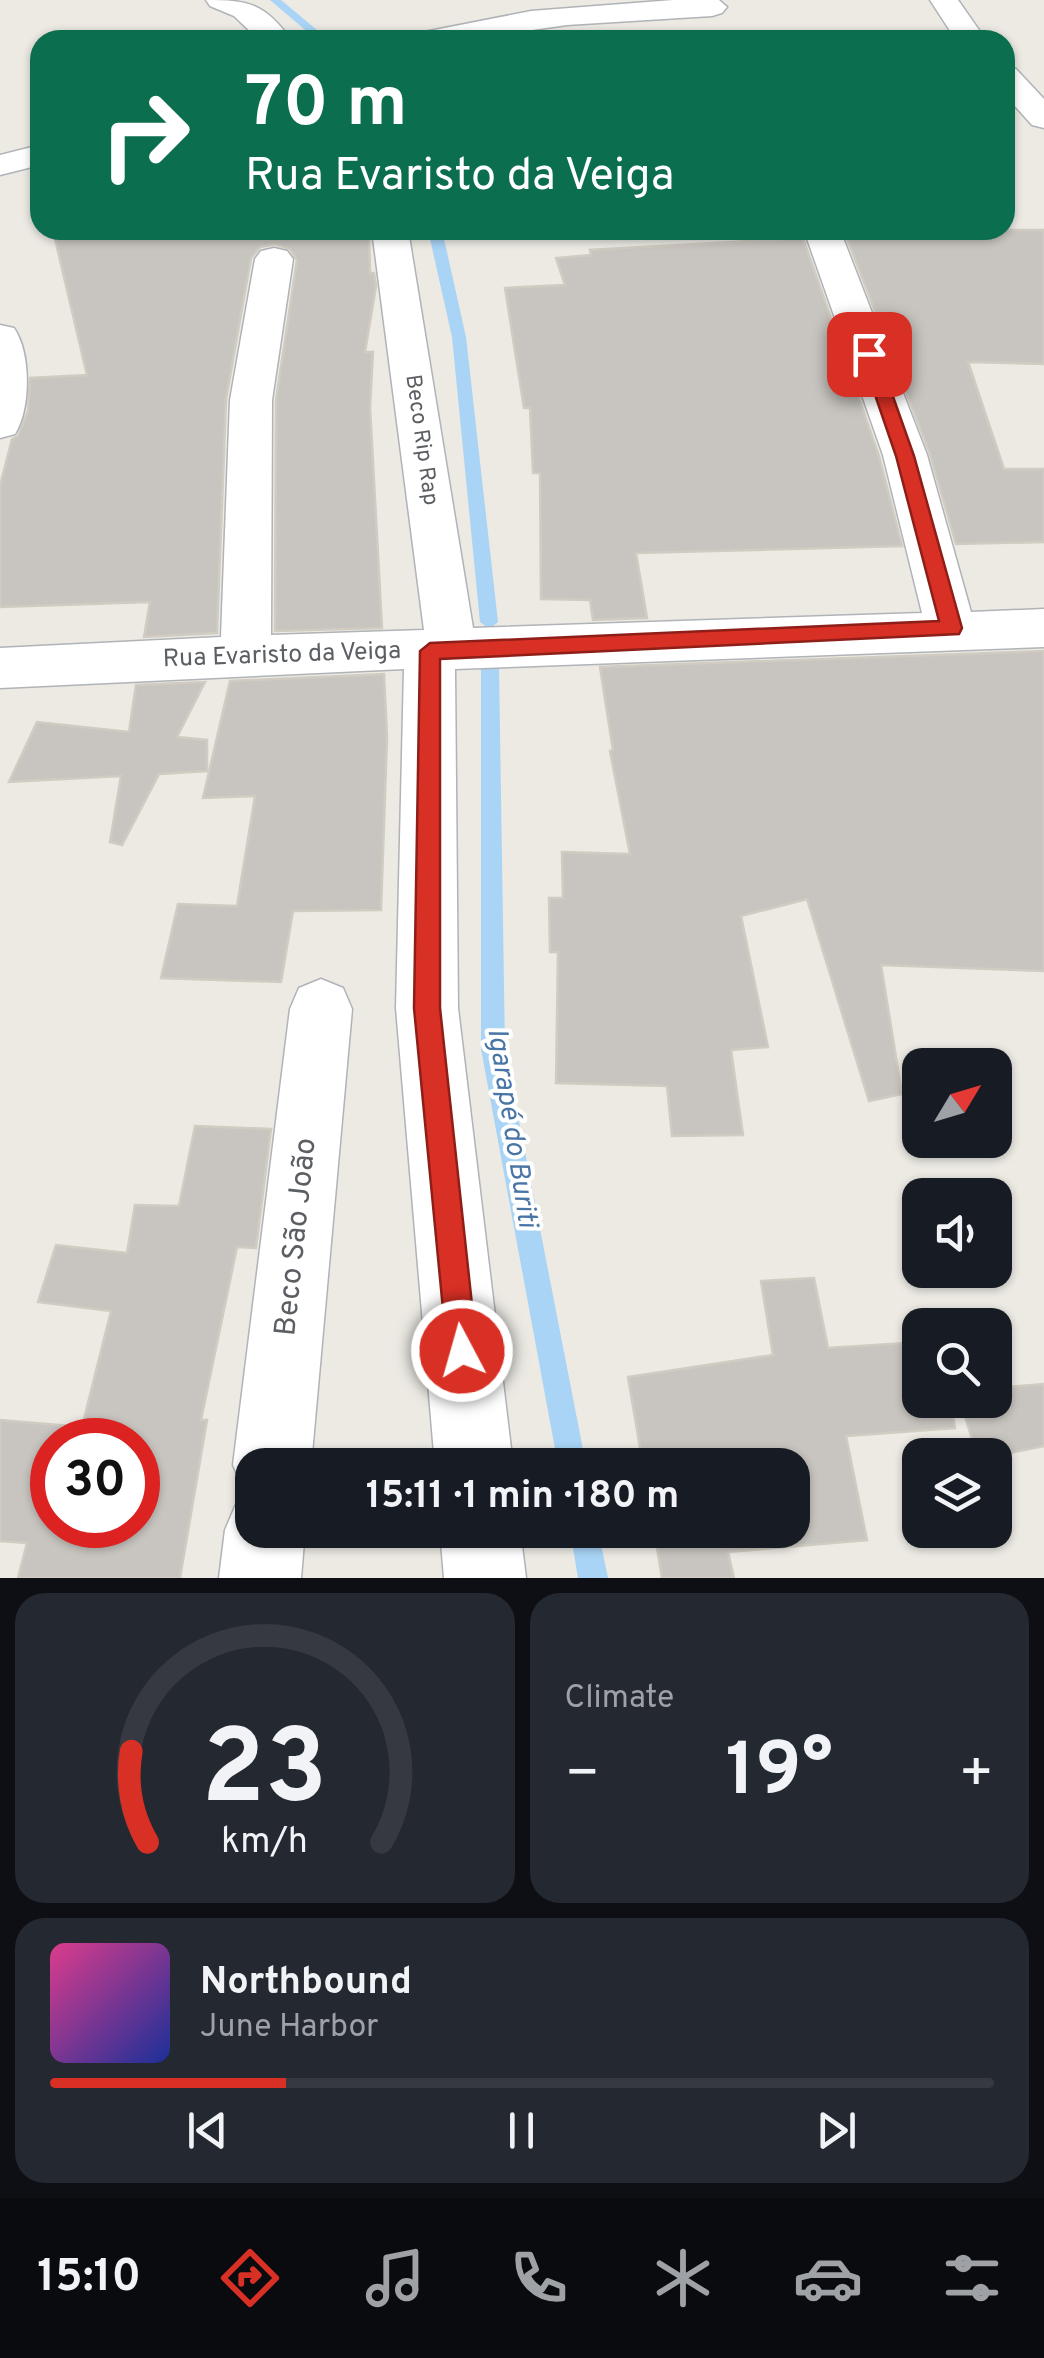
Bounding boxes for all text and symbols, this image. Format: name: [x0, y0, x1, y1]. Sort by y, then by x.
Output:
text: 70 m: [245, 62, 408, 151]
icon: right: [80, 70, 210, 200]
text: Rua Evaristo da Veiga: [245, 149, 674, 206]
pin: [827, 312, 912, 397]
icon: arrive: [842, 327, 897, 382]
street label: Beco Rip Rap: [398, 373, 444, 507]
street label: Rua Evaristo da Veiga: [162, 636, 402, 676]
water label: Igarapé do Buriti: [477, 1026, 545, 1232]
north arrow: [902, 1048, 1012, 1158]
map controls: [902, 1048, 1012, 1548]
street label: Beco São João: [268, 1136, 326, 1338]
button: sound: [902, 1178, 1012, 1288]
position arrow: [410, 1299, 514, 1403]
button: search: [902, 1308, 1012, 1418]
speed limit sign: 30: [30, 1418, 160, 1548]
button: layers: [902, 1438, 1012, 1548]
text: 15:11 · 1 min · 180 m: [366, 1473, 679, 1522]
text: Climate: [565, 1679, 674, 1719]
text: 23: [202, 1708, 328, 1840]
text: 19°: [726, 1727, 833, 1822]
text: −: [565, 1741, 600, 1811]
text: +: [959, 1741, 994, 1811]
text: km/h: [221, 1820, 308, 1866]
text: Northbound: [200, 1959, 412, 2008]
text: June Harbor: [200, 2008, 379, 2048]
icon: previous: [180, 2103, 235, 2158]
icon: pause: [494, 2103, 549, 2158]
icon: next: [809, 2103, 864, 2158]
icon: directions: [215, 2243, 285, 2313]
icon: music: [360, 2243, 430, 2313]
icon: phone: [504, 2243, 574, 2313]
icon: climate: [648, 2243, 718, 2313]
icon: car: [793, 2243, 863, 2313]
icon: filters: [937, 2243, 1007, 2313]
text: 15:10: [37, 2250, 141, 2307]

